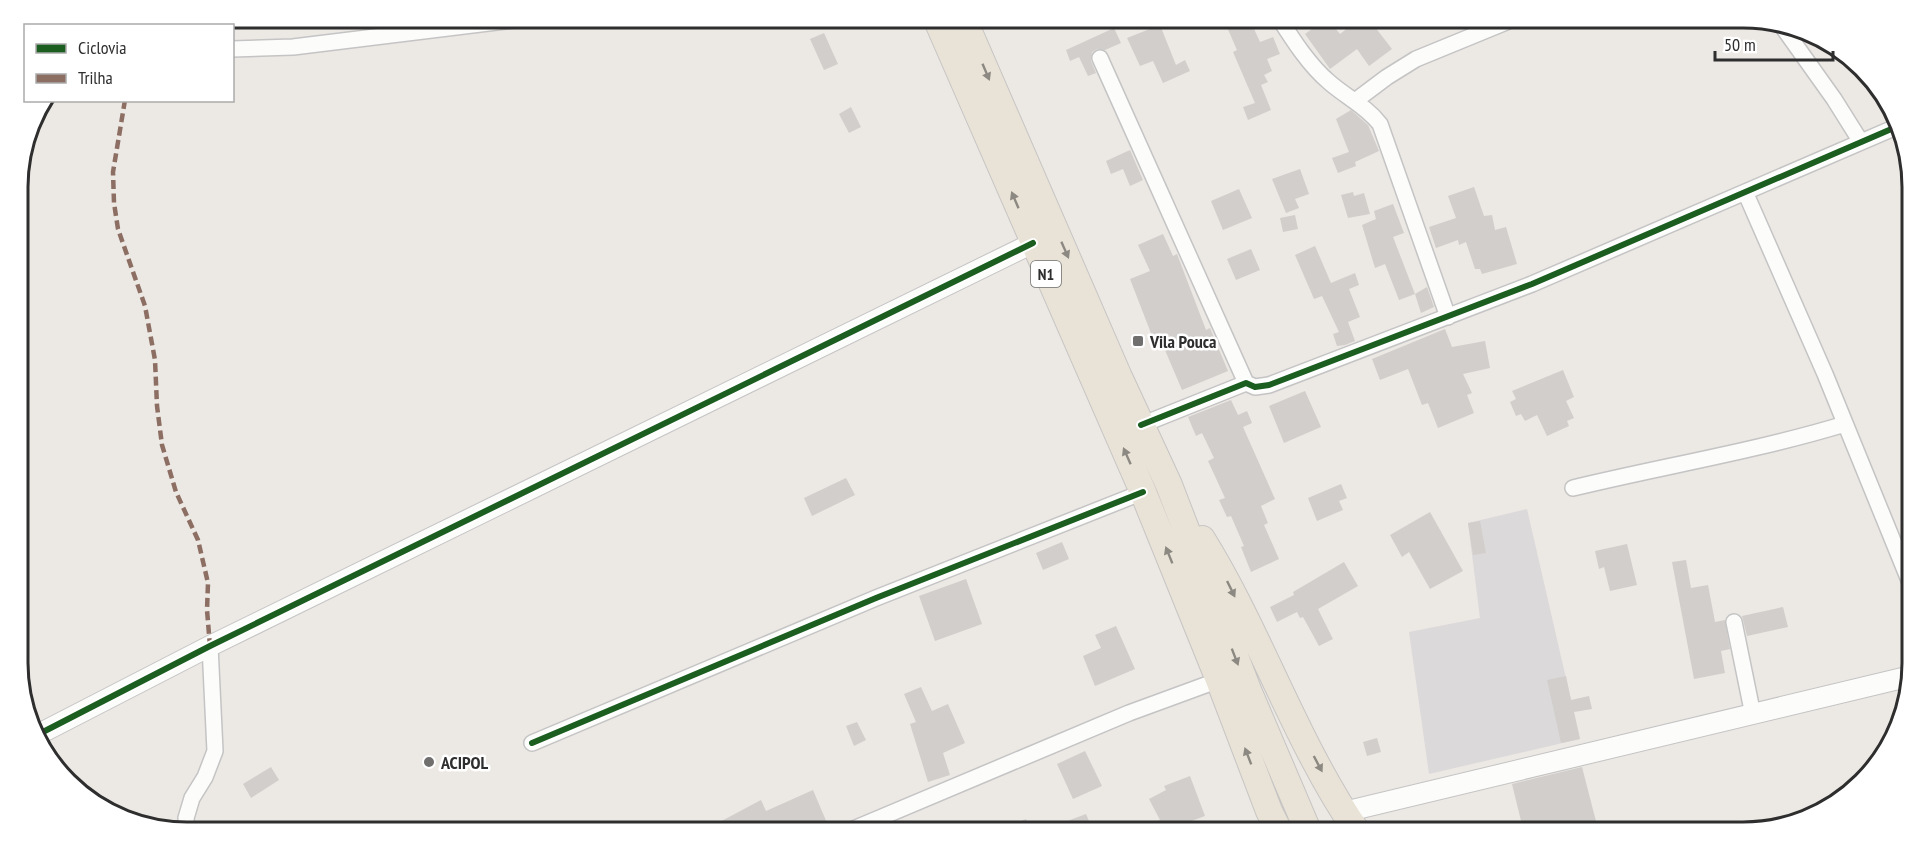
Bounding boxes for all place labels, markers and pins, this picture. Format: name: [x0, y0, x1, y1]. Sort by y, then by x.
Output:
place label: Vila Pouca: [1149, 330, 1216, 353]
marker: Vila Pouca: [1131, 334, 1145, 348]
place label: ACIPOL: [440, 751, 488, 774]
marker: ACIPOL: [422, 755, 436, 769]

